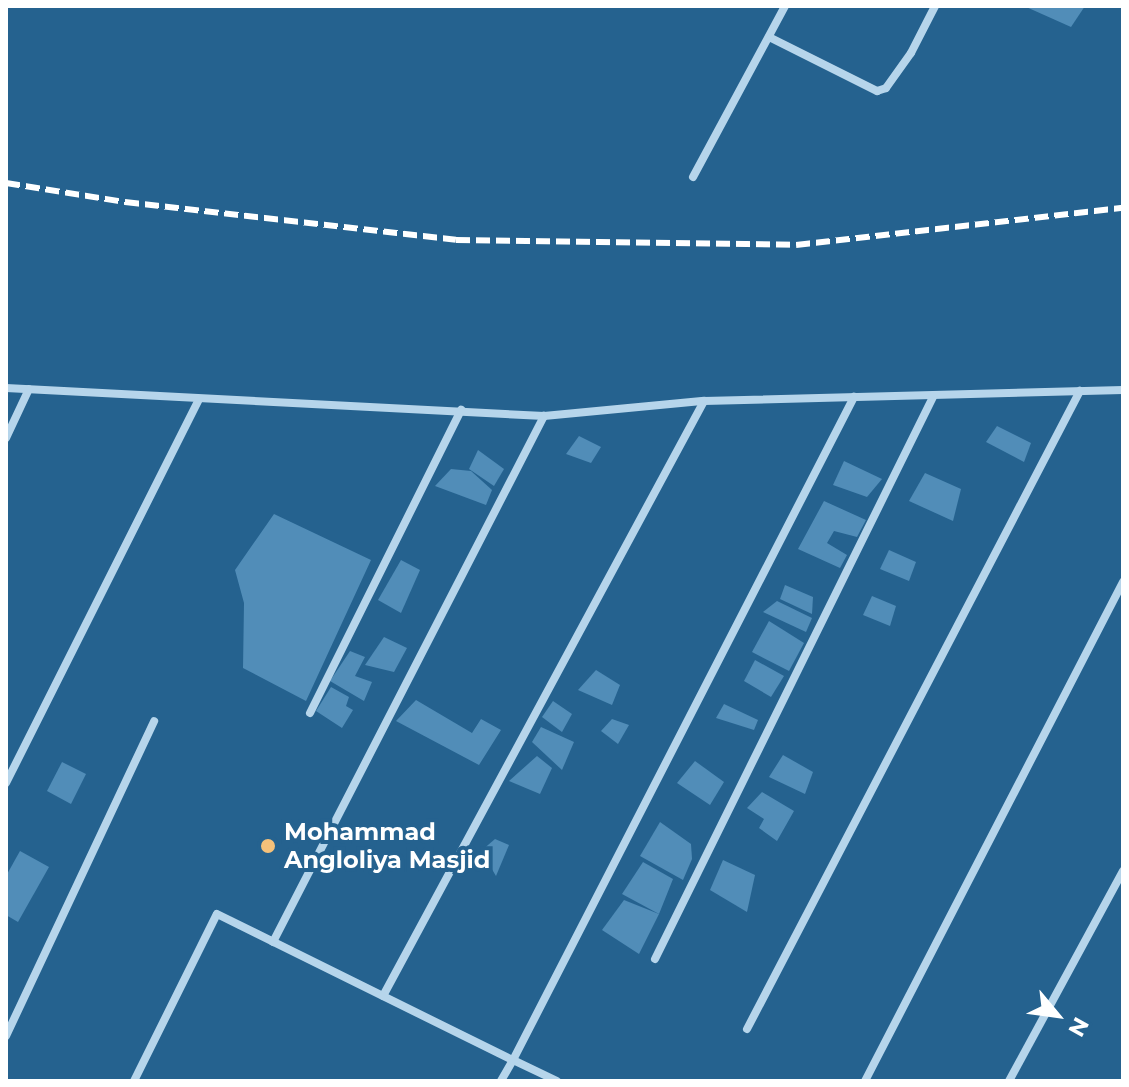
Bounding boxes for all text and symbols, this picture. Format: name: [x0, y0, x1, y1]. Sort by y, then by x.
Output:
place label: Mohammad Angloliya Masjid: [284, 818, 490, 874]
marker: Mohammad Angloliya Masjid: [259, 837, 277, 855]
north arrow: [1017, 975, 1097, 1055]
text: N: [1062, 1013, 1095, 1041]

